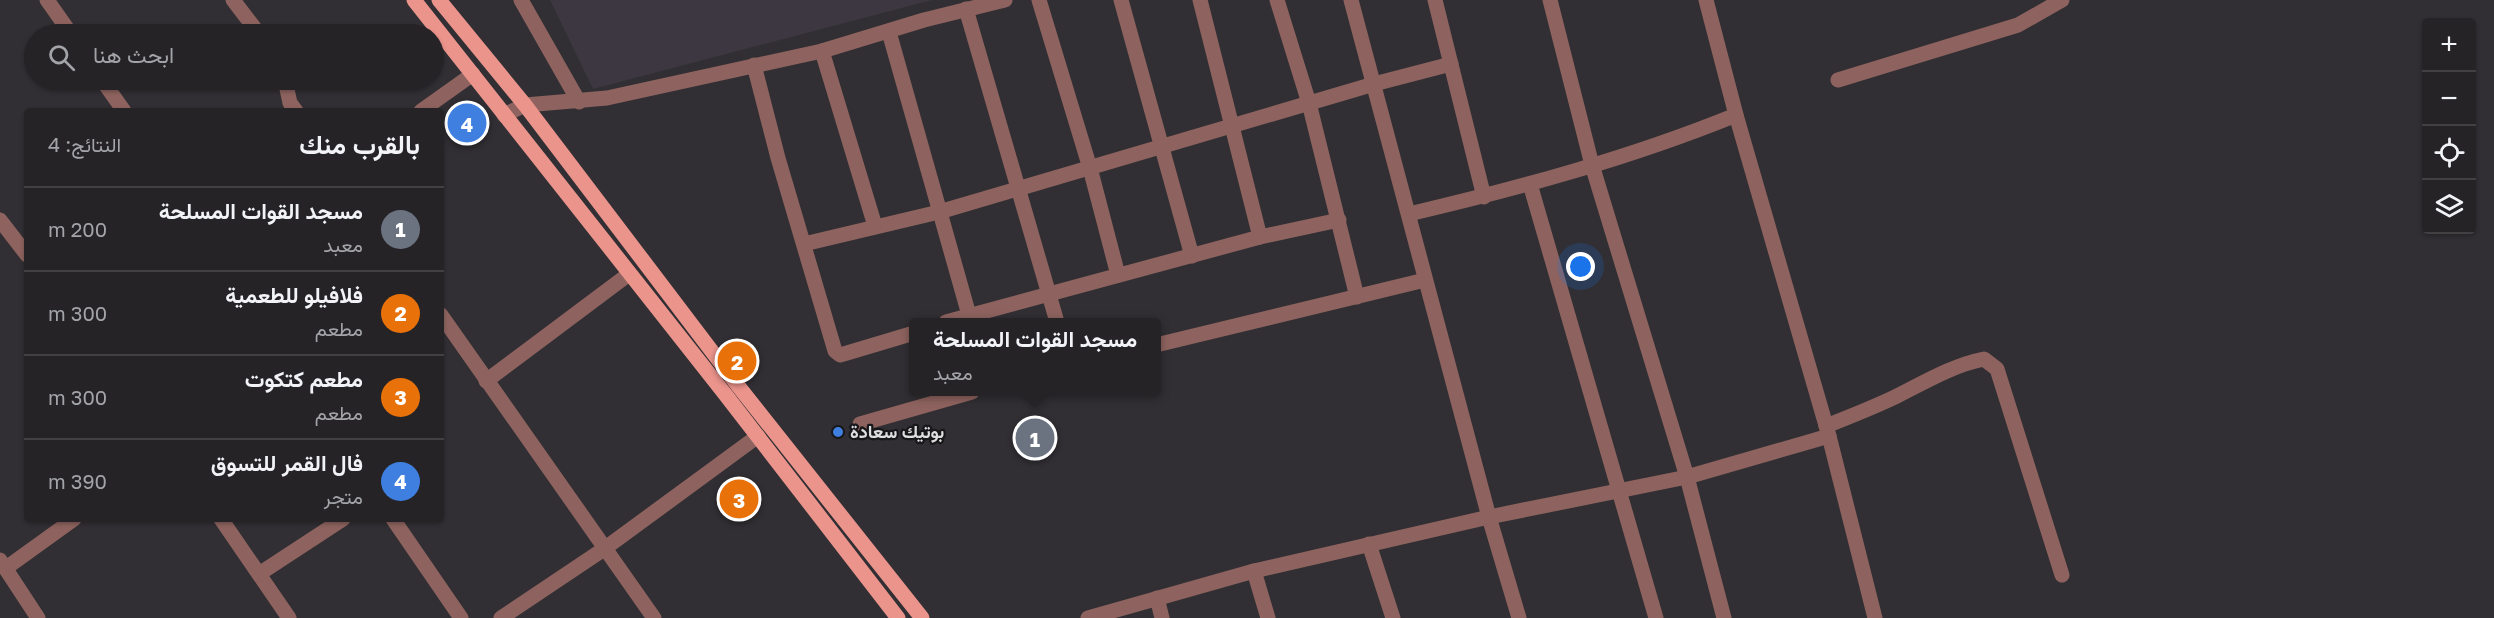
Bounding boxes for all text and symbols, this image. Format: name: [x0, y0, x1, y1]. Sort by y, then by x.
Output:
map controls: [2422, 18, 2476, 234]
button: +: [2422, 18, 2476, 72]
search box: [24, 24, 444, 90]
icon: search: [45, 41, 78, 74]
text: ابحث هنا: [93, 41, 174, 68]
button: −: [2422, 72, 2476, 126]
pin: 4: [448, 100, 486, 146]
button: locate: [2422, 126, 2476, 180]
text: بالقرب منك: [299, 129, 420, 160]
text: النتائج: 4: [48, 132, 121, 156]
button: layers: [2422, 180, 2476, 234]
text: مسجد القوات المسلحة: [159, 197, 363, 224]
text: 200 m: [48, 217, 107, 241]
text: 1: [395, 217, 406, 241]
text: معبد: [323, 232, 363, 256]
your location: [1566, 252, 1595, 281]
text: فلافيلو للطعمية: [225, 281, 363, 308]
text: 300 m: [48, 301, 107, 325]
text: 2: [394, 301, 407, 325]
text: مطعم: [315, 316, 363, 340]
popup: [909, 318, 1161, 396]
text: مسجد القوات المسلحة: [933, 325, 1137, 352]
pin: 2: [718, 338, 756, 384]
text: معبد: [933, 360, 973, 384]
text: مطعم كتكوت: [245, 365, 363, 392]
text: 300 m: [48, 385, 107, 409]
text: 3: [394, 385, 407, 409]
text: مطعم: [315, 400, 363, 424]
pin: 1: [1016, 416, 1054, 460]
place label: بوتيك سعادة: [850, 420, 944, 443]
marker: بوتيك سعادة: [831, 425, 845, 439]
text: فال القمر للتسوق: [211, 449, 363, 476]
text: 390 m: [48, 469, 107, 493]
text: 4: [394, 469, 407, 493]
pin: 3: [720, 476, 758, 522]
text: متجر: [324, 484, 363, 508]

